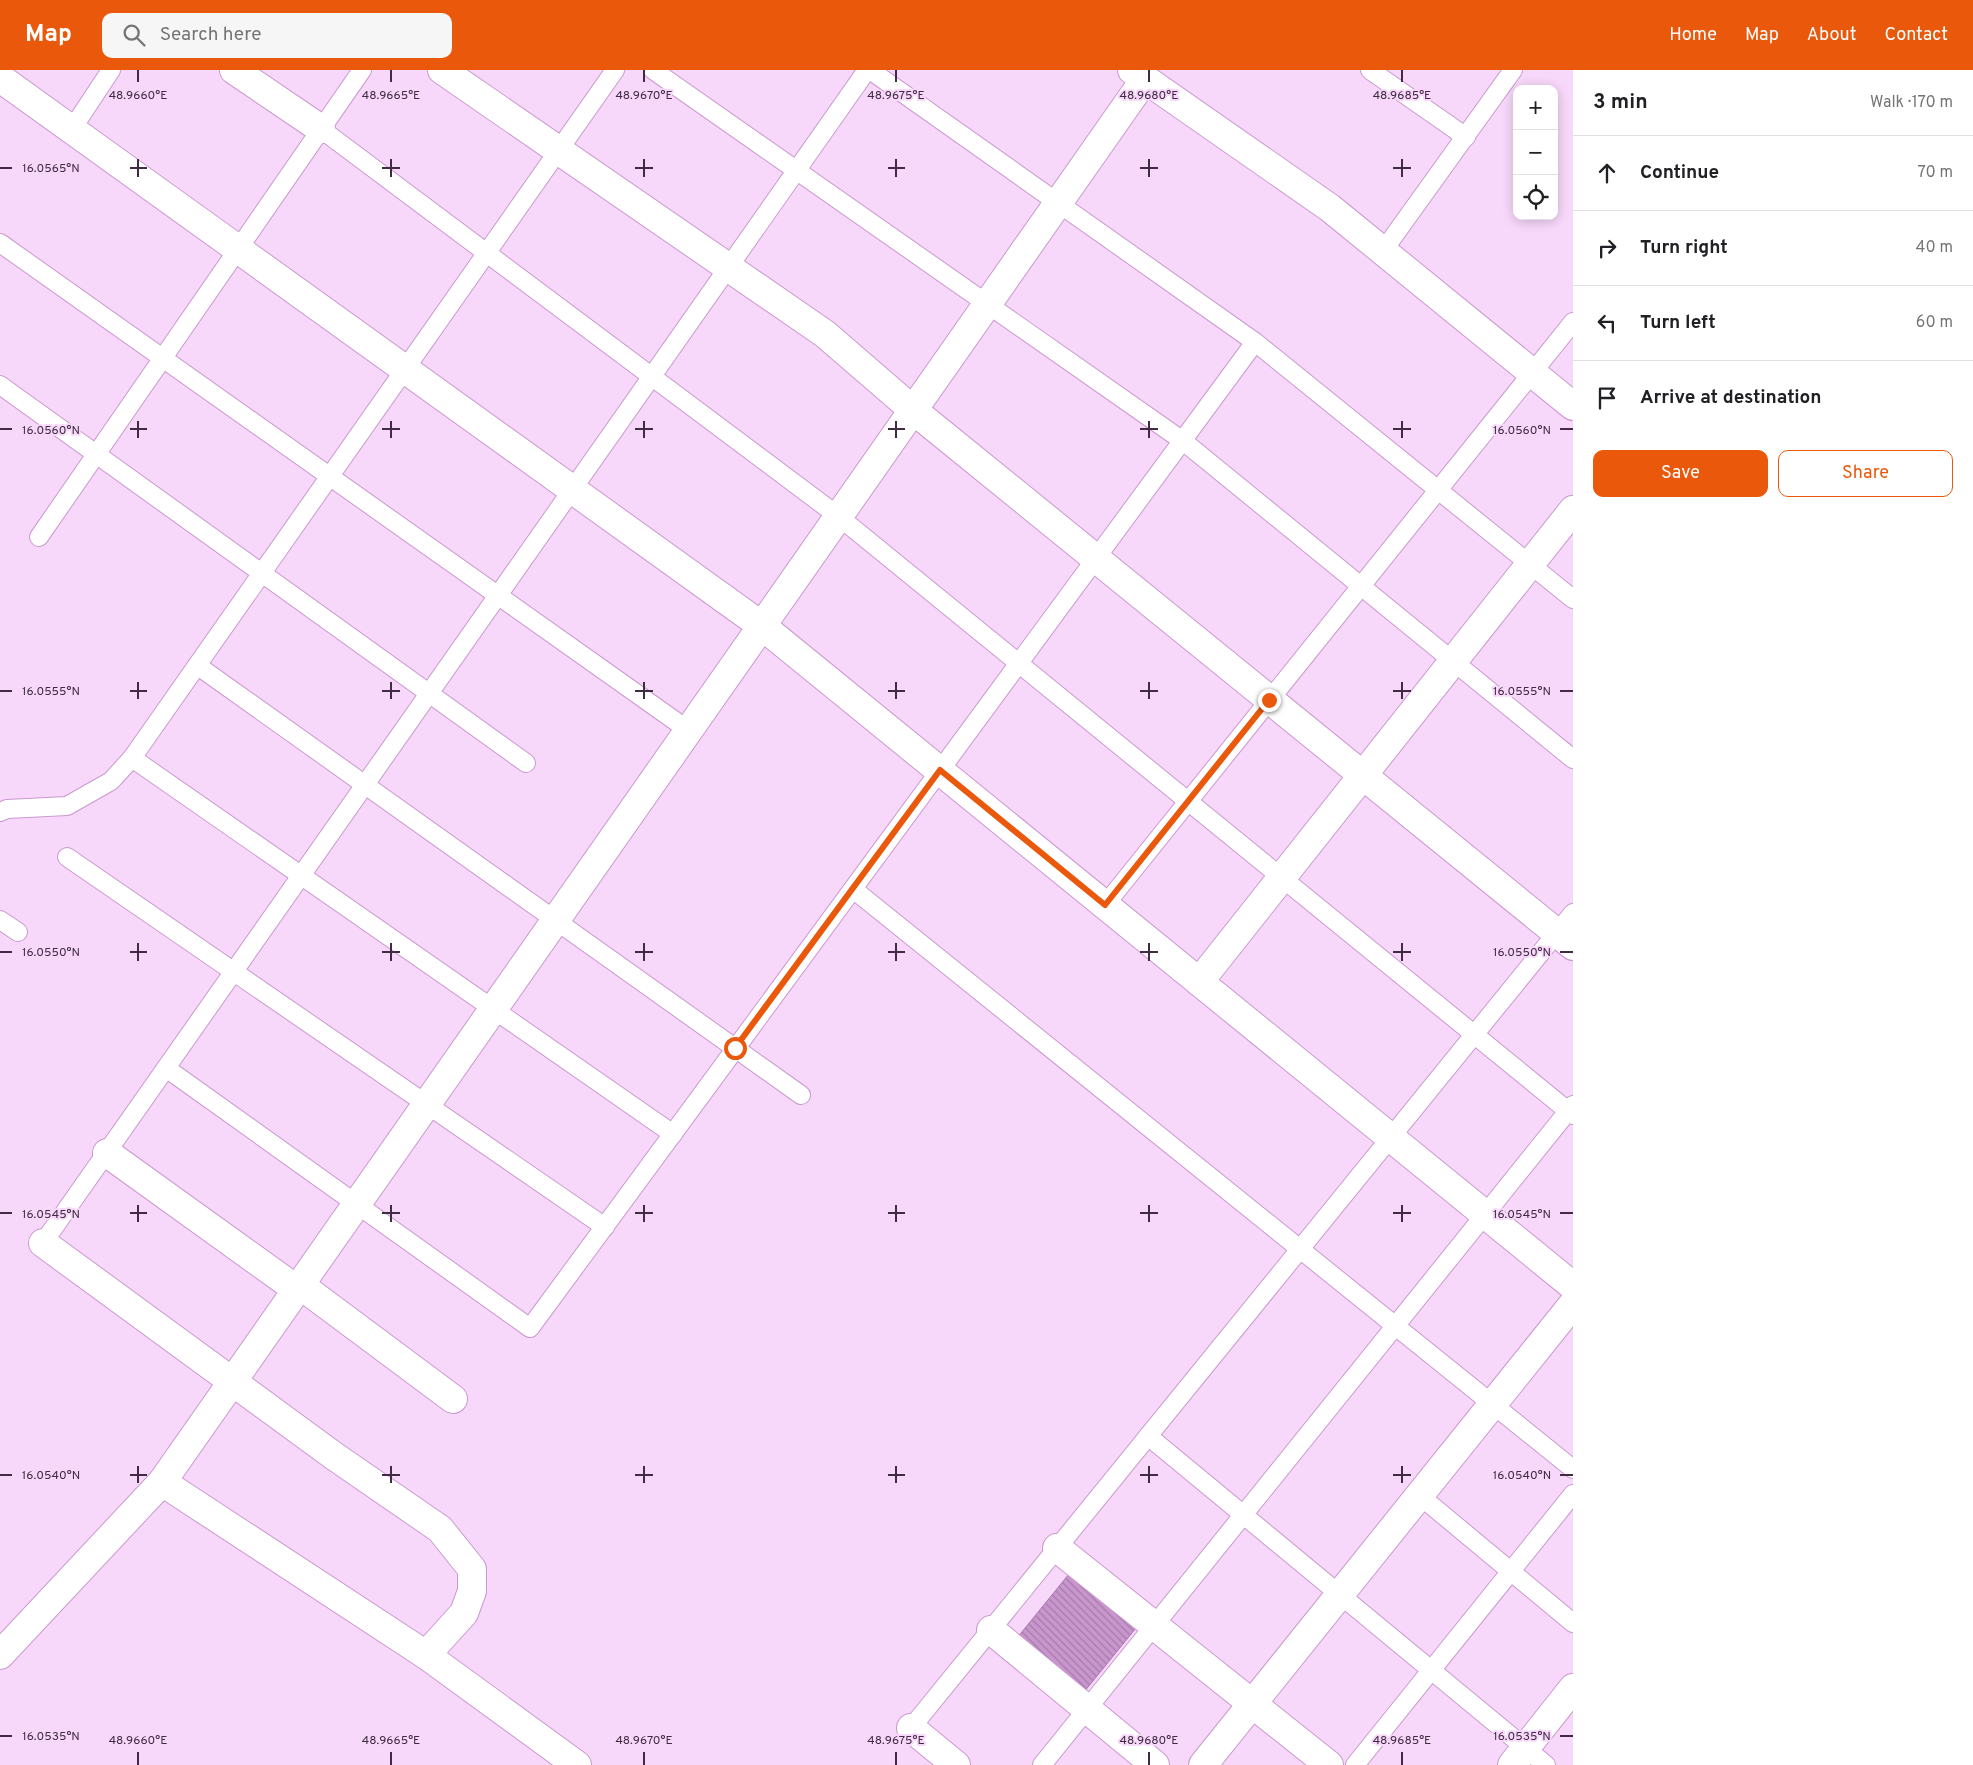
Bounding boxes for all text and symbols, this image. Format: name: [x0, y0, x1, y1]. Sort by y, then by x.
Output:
search box: [102, 13, 452, 58]
text: Map: [25, 20, 72, 50]
icon: search: [120, 21, 148, 49]
text: Search here: [160, 23, 261, 47]
text: Home: [1669, 24, 1717, 47]
text: Map: [1745, 24, 1779, 47]
text: About: [1807, 24, 1856, 47]
text: Contact: [1884, 24, 1948, 47]
map controls: [1513, 85, 1558, 220]
button: +: [1513, 85, 1558, 130]
text: 48.9660°E: [109, 88, 167, 104]
text: 48.9665°E: [362, 88, 420, 104]
text: 48.9670°E: [615, 88, 673, 104]
text: 48.9675°E: [867, 88, 925, 104]
text: 48.9680°E: [1120, 88, 1178, 104]
text: 48.9685°E: [1373, 88, 1431, 104]
text: 3 min: [1593, 89, 1648, 116]
text: Walk · 170 m: [1870, 93, 1953, 113]
button: −: [1513, 130, 1558, 175]
icon: ahead: [1593, 159, 1621, 187]
text: 16.0565°N: [22, 161, 80, 177]
text: Continue: [1640, 161, 1719, 185]
text: 70 m: [1918, 163, 1953, 183]
button: locate: [1513, 175, 1558, 220]
icon: right: [1593, 234, 1621, 262]
text: Turn right: [1640, 236, 1728, 260]
text: 40 m: [1915, 238, 1953, 258]
icon: left: [1593, 309, 1621, 337]
text: Turn left: [1640, 311, 1716, 335]
text: 60 m: [1916, 313, 1953, 333]
icon: arrive: [1593, 384, 1621, 412]
text: Arrive at destination: [1640, 386, 1821, 410]
text: 16.0560°N: [22, 423, 80, 439]
text: 16.0560°N: [1493, 423, 1551, 439]
button: Save: [1593, 450, 1768, 497]
button: Share: [1778, 450, 1953, 497]
text: 16.0555°N: [22, 684, 80, 700]
text: 16.0555°N: [1493, 684, 1551, 700]
route end: [1258, 689, 1281, 712]
text: 16.0550°N: [22, 945, 80, 961]
text: 16.0550°N: [1493, 945, 1551, 961]
route start: [724, 1037, 747, 1060]
text: 16.0545°N: [22, 1207, 80, 1223]
text: 16.0545°N: [1493, 1207, 1551, 1223]
text: 16.0540°N: [22, 1468, 80, 1484]
text: 16.0540°N: [1493, 1468, 1551, 1484]
text: 16.0535°N: [22, 1729, 80, 1745]
text: 16.0535°N: [1493, 1729, 1551, 1745]
text: 48.9660°E: [109, 1733, 167, 1749]
text: 48.9665°E: [362, 1733, 420, 1749]
text: 48.9670°E: [615, 1733, 673, 1749]
text: 48.9675°E: [867, 1733, 925, 1749]
text: 48.9680°E: [1120, 1733, 1178, 1749]
text: 48.9685°E: [1373, 1733, 1431, 1749]

